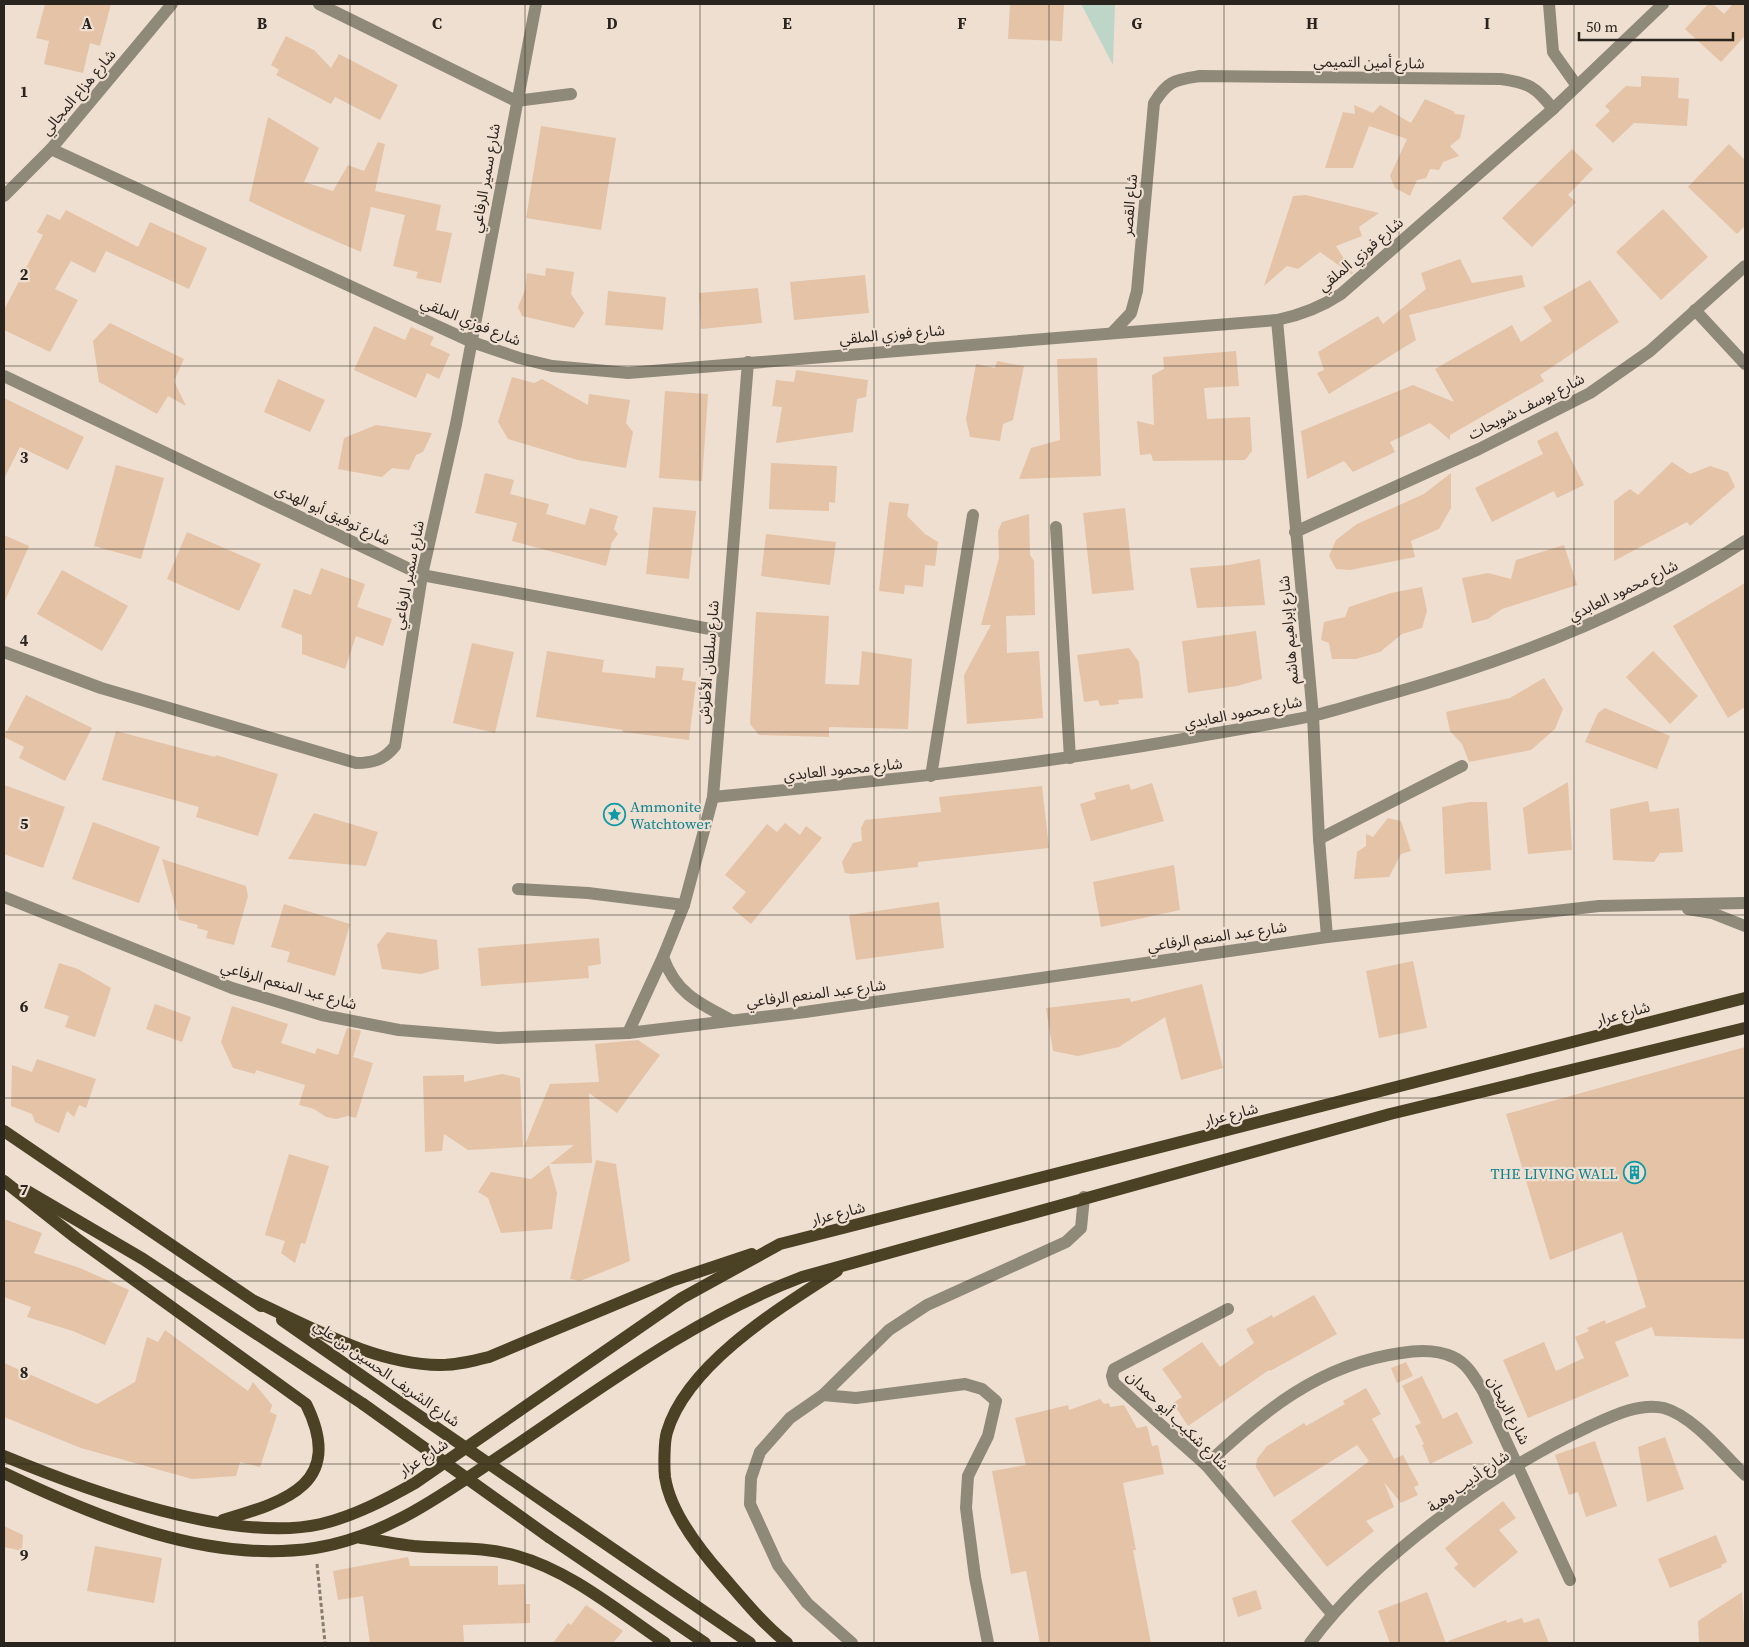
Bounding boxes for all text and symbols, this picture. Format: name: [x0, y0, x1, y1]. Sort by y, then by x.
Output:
scale bar: [1579, 10, 1733, 42]
text: A: [82, 12, 93, 34]
text: B: [257, 12, 268, 34]
text: C: [432, 12, 442, 34]
text: D: [606, 12, 618, 34]
text: E: [782, 12, 792, 34]
text: F: [957, 12, 967, 34]
text: G: [1132, 12, 1143, 34]
text: H: [1306, 12, 1318, 34]
text: I: [1484, 12, 1490, 34]
text: 50 m: [1586, 16, 1618, 37]
street label: شارع هزاع المجالي: [36, 44, 122, 141]
street label: شارع أمين التميمي: [1313, 51, 1425, 75]
text: 1: [20, 80, 28, 102]
street label: شارع سمير الرفاعي: [465, 121, 507, 235]
street label: شاع القصر: [1116, 173, 1144, 238]
street label: شارع فوزي الملقي: [1313, 212, 1409, 298]
text: 2: [20, 263, 29, 285]
street label: شارع فوزي الملقي: [417, 291, 524, 353]
street label: شارع فوزي الملقي: [838, 319, 946, 351]
street label: شارع يوسف شويحات: [1464, 367, 1589, 446]
text: 3: [20, 446, 29, 468]
street label: شارع توفيق أبو الهدى: [271, 478, 394, 552]
street label: شارع سمير الرفاعي: [387, 518, 431, 632]
street label: شارع محمود العابدي: [1565, 554, 1682, 627]
street label: شارع إبراهيم هاشم: [1273, 575, 1305, 685]
street label: شارع سلطان الأطرش: [692, 599, 726, 725]
text: 4: [20, 629, 29, 651]
street label: شارع محمود العابدي: [1182, 690, 1304, 736]
street label: شارع محمود العابدي: [782, 752, 904, 788]
place label: Ammonite Watchtower: [630, 796, 711, 834]
place icon: Ammonite Watchtower: [602, 803, 626, 827]
text: 5: [20, 812, 29, 834]
street label: شارع عبد المنعم الرفاعي: [1146, 916, 1289, 958]
street label: شارع عبد المنعم الرفاعي: [218, 956, 360, 1016]
street label: شارع عبد المنعم الرفاعي: [745, 974, 888, 1014]
text: 6: [20, 995, 29, 1017]
street label: شارع عرار: [1593, 996, 1653, 1032]
street label: شارع عرار: [1201, 1097, 1261, 1133]
building icon: THE LIVING WALL: [1622, 1161, 1646, 1185]
place label: THE LIVING WALL: [1490, 1163, 1618, 1184]
text: 7: [20, 1178, 29, 1200]
street label: شارع عرار: [808, 1196, 868, 1232]
street label: شارع الشريف الحسين بن علي: [308, 1314, 465, 1433]
text: 8: [20, 1361, 28, 1383]
street label: شارع شكيب أبو حمدان: [1121, 1366, 1234, 1476]
street label: شارع الريحان: [1481, 1372, 1535, 1449]
street label: شارع عرار: [393, 1433, 453, 1483]
street label: شارع أديب وهبة: [1423, 1445, 1514, 1519]
text: 9: [20, 1544, 29, 1566]

